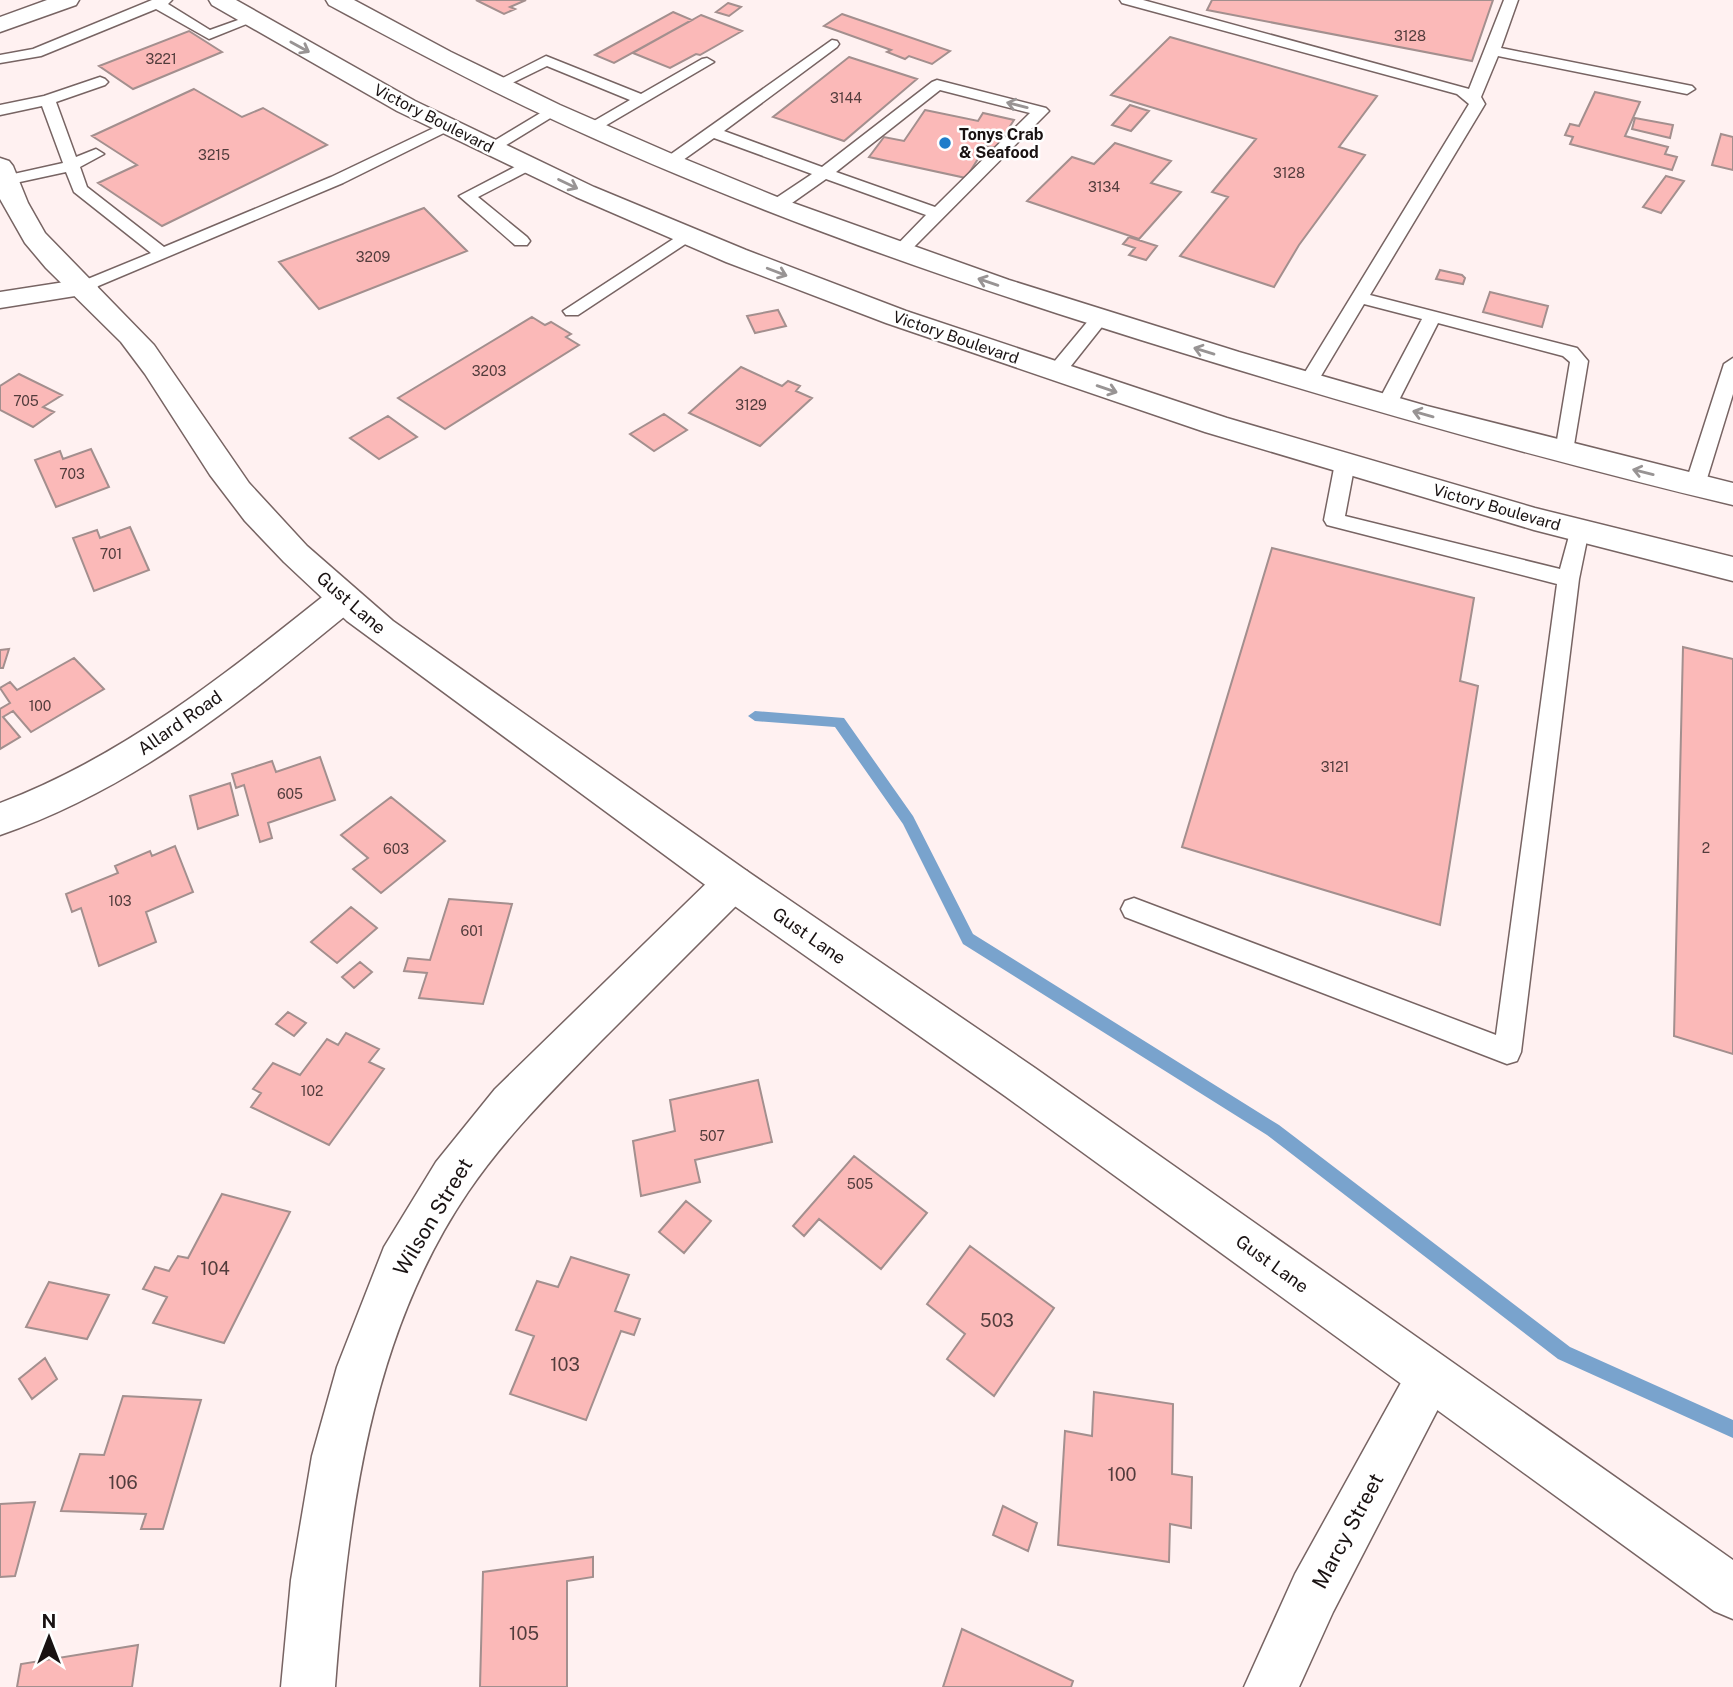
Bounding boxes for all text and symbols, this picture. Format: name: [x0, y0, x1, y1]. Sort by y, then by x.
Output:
house number: 3128: [1394, 28, 1426, 44]
one-way arrow: [289, 40, 309, 54]
house number: 3221: [145, 51, 177, 67]
street label: Victory Boulevard: [371, 80, 497, 157]
house number: 3144: [830, 90, 862, 106]
one-way arrow: [1006, 98, 1028, 111]
place label: Tonys Crab & Seafood: [959, 125, 1044, 162]
marker: Tonys Crab & Seafood: [937, 135, 953, 151]
house number: 3215: [198, 147, 230, 163]
house number: 3128: [1273, 165, 1305, 181]
one-way arrow: [557, 177, 578, 191]
house number: 3134: [1088, 179, 1120, 195]
house number: 3209: [356, 249, 390, 265]
one-way arrow: [766, 266, 788, 279]
one-way arrow: [977, 275, 999, 287]
street label: Victory Boulevard: [890, 307, 1021, 368]
one-way arrow: [1194, 344, 1216, 357]
house number: 3203: [472, 363, 506, 379]
one-way arrow: [1096, 383, 1118, 396]
house number: 705: [13, 393, 39, 409]
house number: 3129: [735, 397, 767, 413]
one-way arrow: [1412, 407, 1435, 420]
one-way arrow: [1632, 465, 1655, 478]
house number: 703: [59, 466, 85, 482]
street label: Victory Boulevard: [1431, 480, 1563, 535]
house number: 701: [100, 546, 122, 562]
street label: Gust Lane: [313, 567, 390, 638]
street label: Allard Road: [134, 686, 226, 759]
house number: 100: [29, 698, 51, 714]
house number: 3121: [1321, 759, 1349, 775]
house number: 605: [277, 786, 303, 802]
house number: 2: [1702, 840, 1710, 856]
house number: 603: [383, 841, 409, 857]
house number: 103: [109, 893, 132, 909]
street label: Gust Lane: [769, 903, 850, 968]
house number: 601: [461, 923, 483, 939]
house number: 102: [301, 1083, 323, 1099]
house number: 507: [699, 1128, 725, 1144]
street label: Wilson Street: [388, 1154, 477, 1280]
house number: 505: [847, 1176, 873, 1192]
street label: Gust Lane: [1232, 1230, 1313, 1297]
house number: 104: [200, 1258, 230, 1279]
house number: 503: [980, 1310, 1014, 1331]
house number: 103: [550, 1354, 580, 1375]
house number: 100: [1107, 1464, 1137, 1485]
street label: Marcy Street: [1307, 1469, 1388, 1593]
house number: 106: [108, 1472, 138, 1493]
north arrow: [14, 1603, 84, 1673]
text: N: [42, 1610, 56, 1632]
house number: 105: [509, 1623, 539, 1644]

